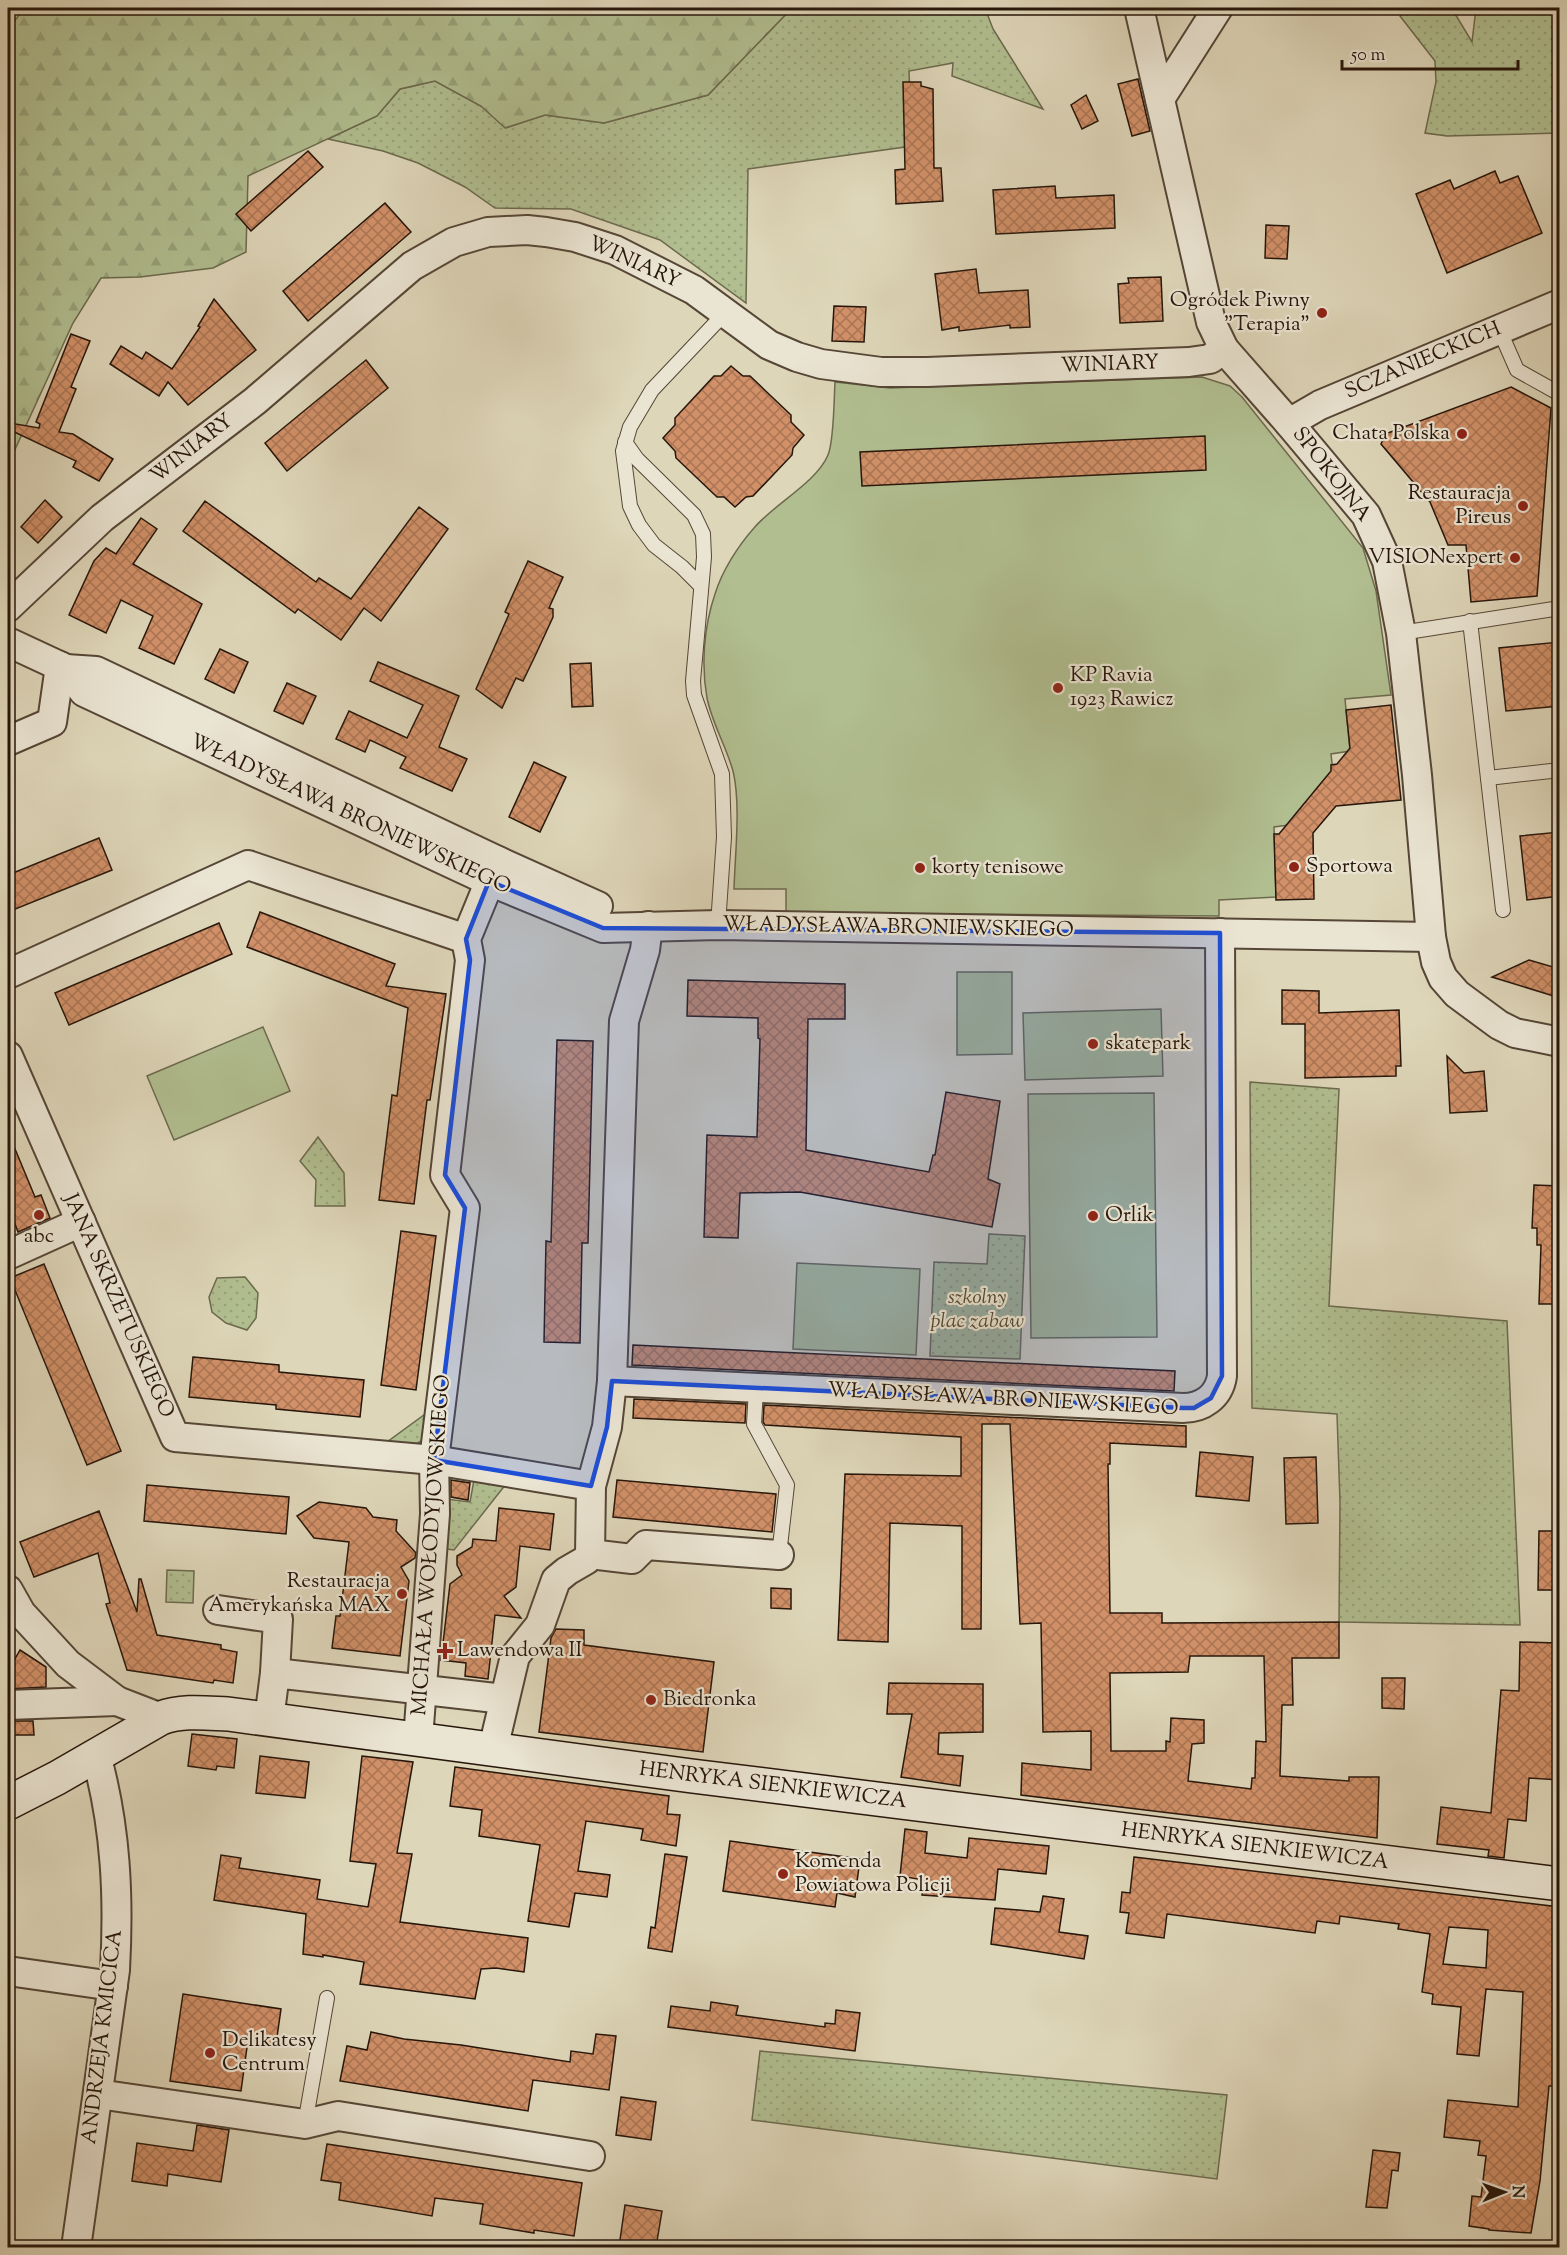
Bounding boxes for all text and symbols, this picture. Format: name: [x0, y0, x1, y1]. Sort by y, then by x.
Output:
scale bar: [1342, 33, 1518, 71]
text: 50 m: [1350, 43, 1386, 69]
street label: WINIARY: [583, 229, 685, 297]
place label: Ogródek Piwny "Terapia": [1170, 286, 1311, 340]
marker: Ogródek Piwny "Terapia": [1315, 306, 1329, 320]
street label: SCZANIECKICH: [1340, 314, 1506, 407]
street label: WINIARY: [1060, 348, 1160, 382]
street label: WINIARY: [144, 407, 240, 491]
place label: Chata Polska: [1332, 419, 1450, 449]
street label: SPOKOJNA: [1284, 421, 1378, 529]
marker: Chata Polska: [1455, 427, 1469, 441]
place label: Restauracja Pireus: [1408, 479, 1511, 533]
marker: Restauracja Pireus: [1516, 499, 1530, 513]
place label: VISIONexpert: [1368, 543, 1503, 573]
marker: VISIONexpert: [1508, 551, 1522, 565]
place label: KP Ravia 1923 Rawicz: [1070, 661, 1173, 715]
marker: KP Ravia 1923 Rawicz: [1051, 681, 1065, 695]
street label: WŁADYSŁAWA BRONIEWSKIEGO: [184, 727, 516, 903]
place label: Sportowa: [1306, 852, 1393, 882]
place label: korty tenisowe: [932, 853, 1064, 883]
marker: Sportowa: [1287, 860, 1301, 874]
marker: korty tenisowe: [913, 861, 927, 875]
street label: WŁADYSŁAWA BRONIEWSKIEGO: [722, 910, 1074, 946]
place label: skatepark: [1105, 1029, 1192, 1059]
marker: skatepark: [1086, 1037, 1100, 1051]
street label: JANA SKRZETUSKIEGO: [55, 1188, 181, 1423]
place label: Orlik: [1105, 1201, 1155, 1231]
marker: abc: [32, 1208, 46, 1222]
marker: Orlik: [1086, 1209, 1100, 1223]
place label: abc: [24, 1222, 54, 1252]
park label: szkolny plac zabaw: [930, 1283, 1024, 1337]
street label: MICHAŁA WOŁODYJOWSKIEGO: [405, 1373, 459, 1717]
street label: WŁADYSŁAWA BRONIEWSKIEGO: [827, 1376, 1179, 1424]
place label: Restauracja Amerykańska MAX: [208, 1567, 390, 1621]
marker: Restauracja Amerykańska MAX: [395, 1587, 409, 1601]
place label: Lawendowa II: [457, 1636, 582, 1666]
marker: Lawendowa II: [438, 1644, 452, 1658]
place label: Biedronka: [663, 1685, 757, 1715]
marker: Biedronka: [644, 1693, 658, 1707]
street label: HENRYKA SIENKIEWICZA: [637, 1755, 909, 1817]
street label: HENRYKA SIENKIEWICZA: [1119, 1816, 1391, 1878]
place label: Komenda Powiatowa Policji: [795, 1847, 951, 1901]
marker: Komenda Powiatowa Policji: [776, 1867, 790, 1881]
street label: ANDRZEJA KMICICA: [75, 1928, 131, 2146]
place label: Delikatesy Centrum: [222, 2026, 317, 2080]
marker: Delikatesy Centrum: [203, 2046, 217, 2060]
north arrow: [1474, 2162, 1534, 2222]
text: N: [1505, 2185, 1528, 2199]

